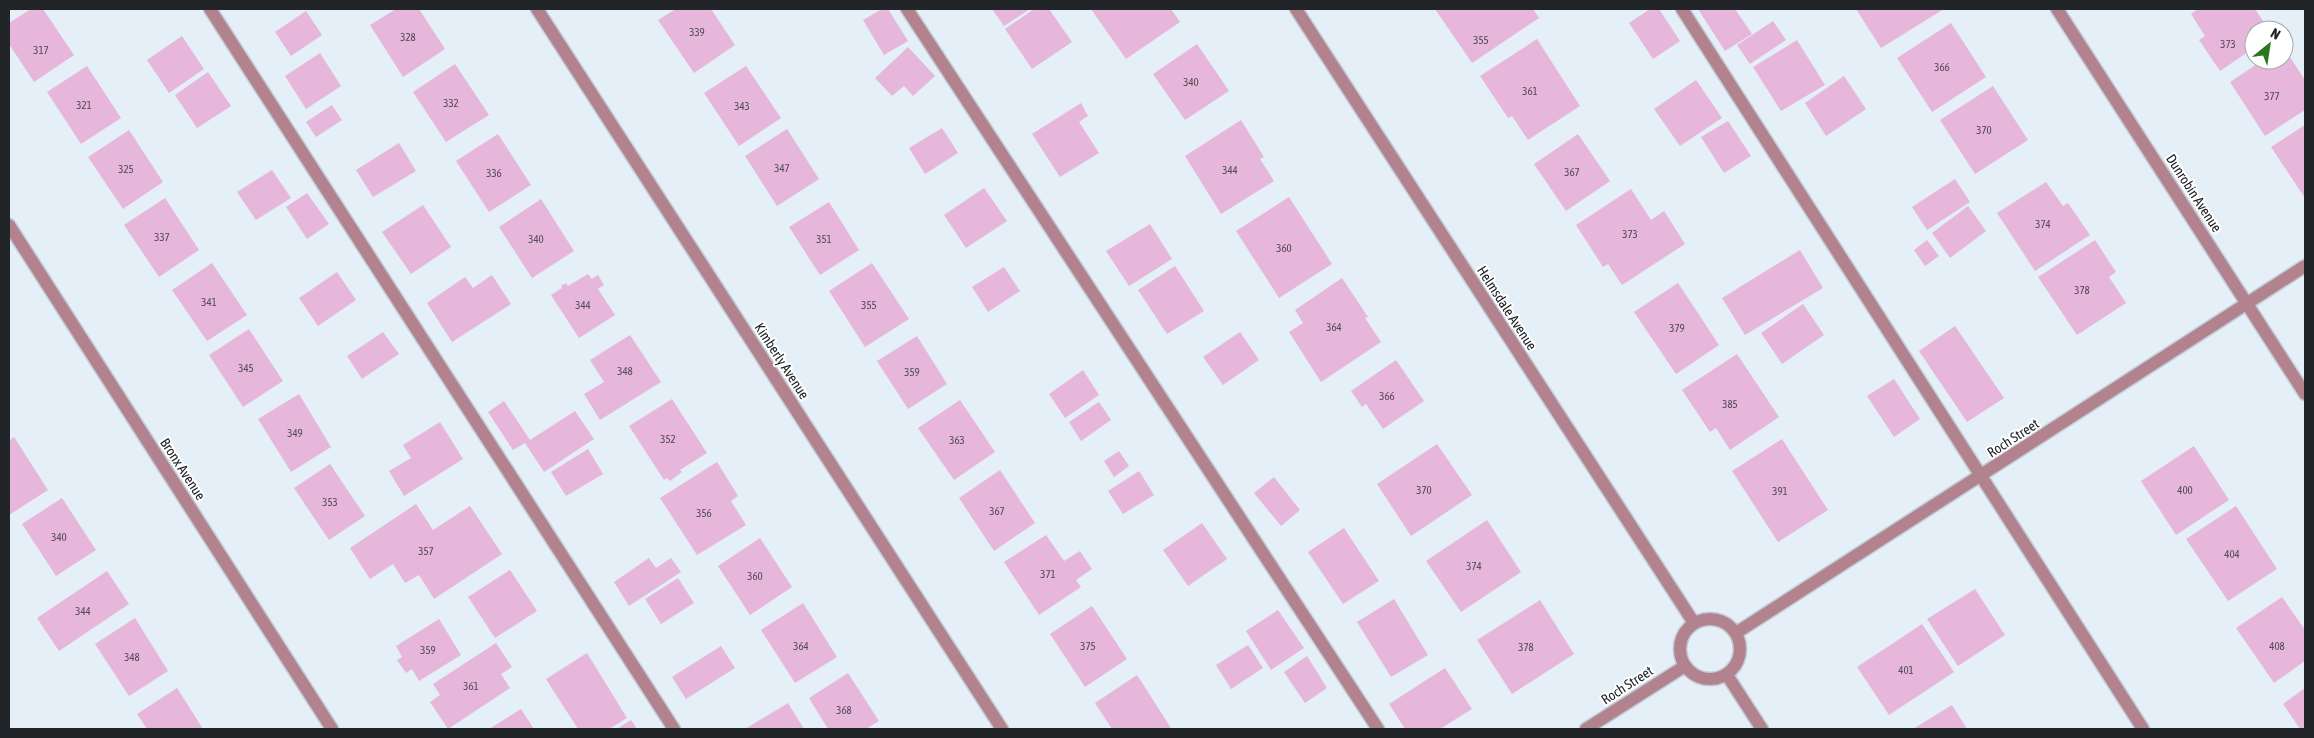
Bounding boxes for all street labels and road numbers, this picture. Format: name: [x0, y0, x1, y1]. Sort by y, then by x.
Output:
street label: Dunrobin Avenue: [2163, 151, 2225, 235]
street label: Helmsdale Avenue: [1474, 263, 1540, 353]
street label: Kimberly Avenue: [752, 320, 812, 402]
street label: Roch Street: [1984, 415, 2042, 461]
street label: Bronx Avenue: [157, 435, 209, 503]
street label: Roch Street: [1598, 662, 1656, 708]

